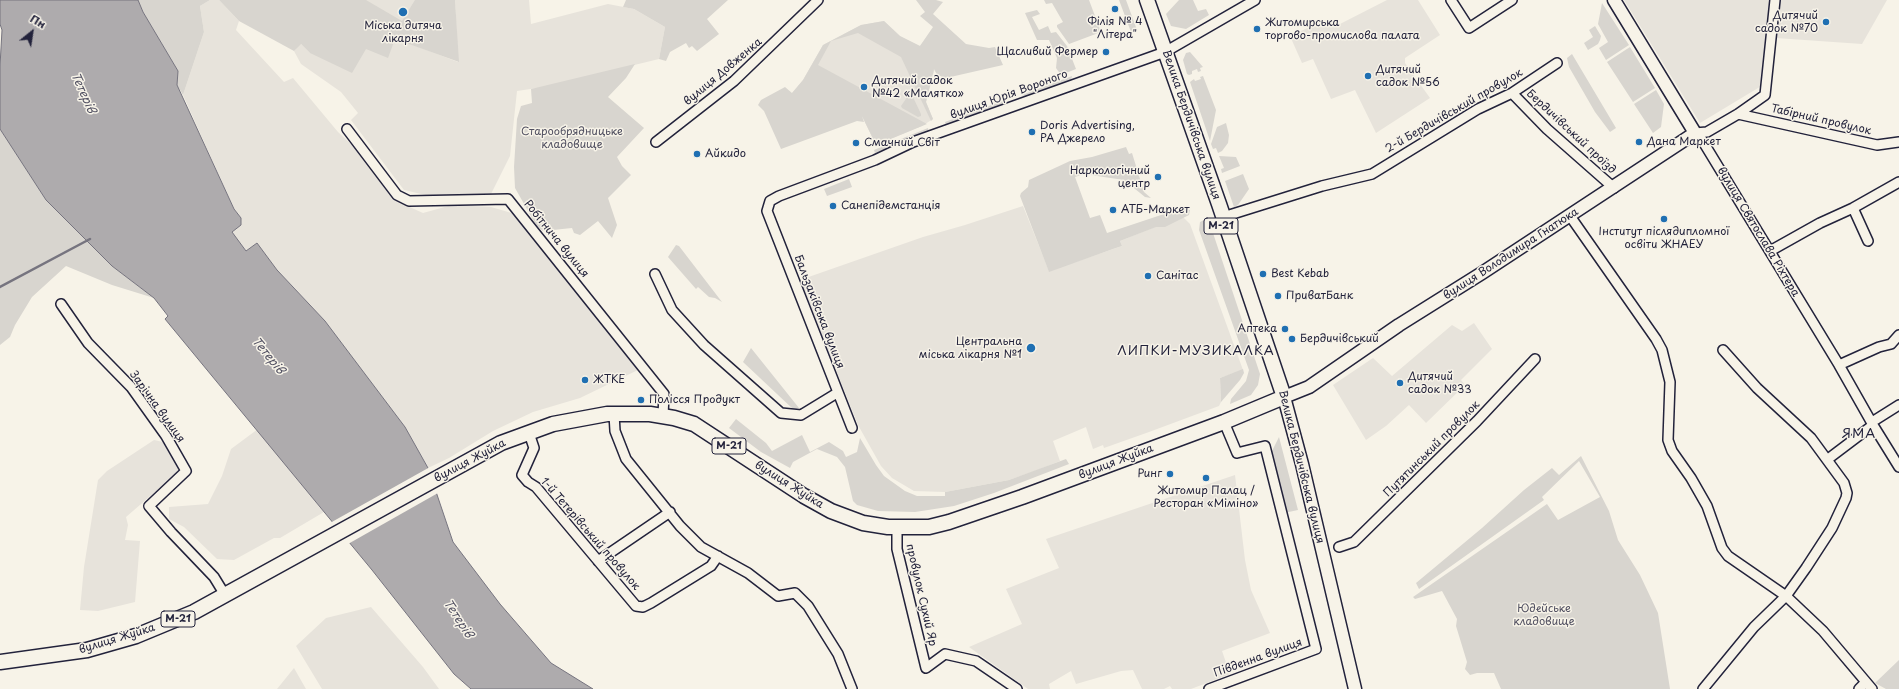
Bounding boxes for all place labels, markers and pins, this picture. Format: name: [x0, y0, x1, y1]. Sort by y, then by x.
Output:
marker: Філія № 4 "Літера": [1110, 4, 1120, 14]
marker: Міська дитяча лікарня: [397, 6, 409, 18]
place label: Дитячий садок №70: [1755, 9, 1818, 35]
place label: Філія № 4 "Літера": [1087, 15, 1143, 41]
place label: Житомирська торгово-промислова палата: [1265, 16, 1420, 42]
marker: Дитячий садок №70: [1821, 17, 1831, 27]
place label: Міська дитяча лікарня: [364, 19, 442, 45]
marker: Житомирська торгово-промислова палата: [1252, 24, 1262, 34]
place label: Щасливий Фермер: [996, 45, 1098, 59]
marker: Щасливий Фермер: [1101, 47, 1111, 57]
place label: Дитячий садок №56: [1376, 63, 1440, 89]
marker: Дитячий садок №56: [1363, 71, 1373, 81]
place label: Дитячий садок №42 «Малятко»: [872, 74, 964, 100]
marker: Дитячий садок №42 «Малятко»: [859, 82, 869, 92]
place label: Doris Advertising, РА Джерело: [1040, 119, 1135, 145]
marker: Doris Advertising, РА Джерело: [1027, 127, 1037, 137]
place label: Дана Маркет: [1647, 135, 1721, 149]
place label: Смачний Світ: [864, 136, 940, 150]
marker: Дана Маркет: [1634, 137, 1644, 147]
marker: Смачний Світ: [851, 138, 861, 148]
place label: Айкидо: [705, 147, 746, 161]
marker: Айкидо: [692, 149, 702, 159]
place label: Наркологічний центр: [1070, 164, 1150, 190]
marker: Наркологічний центр: [1153, 172, 1163, 182]
place label: Санепідемстанція: [841, 199, 940, 213]
marker: Санепідемстанція: [828, 201, 838, 211]
place label: АТБ-Маркет: [1121, 203, 1190, 217]
marker: АТБ-Маркет: [1108, 205, 1118, 215]
marker: Інститут післядипломної освіти ЖНАЕУ: [1659, 214, 1669, 224]
place label: Інститут післядипломної освіти ЖНАЕУ: [1599, 225, 1729, 251]
place label: Best Kebab: [1271, 267, 1329, 281]
place label: Санітас: [1156, 269, 1198, 283]
marker: Best Kebab: [1258, 269, 1268, 279]
marker: Санітас: [1143, 271, 1153, 281]
place label: ПриватБанк: [1286, 289, 1353, 303]
marker: ПриватБанк: [1273, 291, 1283, 301]
place label: Аптека: [1238, 322, 1277, 336]
marker: Аптека: [1280, 324, 1290, 334]
place label: Бердичівський: [1300, 332, 1379, 346]
marker: Бердичівський: [1287, 334, 1297, 344]
place label: Центральна міська лікарня №1: [919, 335, 1022, 361]
marker: Центральна міська лікарня №1: [1025, 342, 1037, 354]
place label: Дитячий садок №33: [1408, 370, 1472, 396]
place label: ЖТКЕ: [593, 373, 625, 387]
marker: ЖТКЕ: [580, 375, 590, 385]
marker: Дитячий садок №33: [1395, 378, 1405, 388]
place label: Полісся Продукт: [649, 393, 740, 407]
marker: Полісся Продукт: [636, 395, 646, 405]
place label: Ринг: [1137, 467, 1162, 481]
marker: Ринг: [1165, 469, 1175, 479]
marker: Житомир Палац / Ресторан «Міміно»: [1201, 473, 1211, 483]
place label: Житомир Палац / Ресторан «Міміно»: [1154, 484, 1258, 510]

